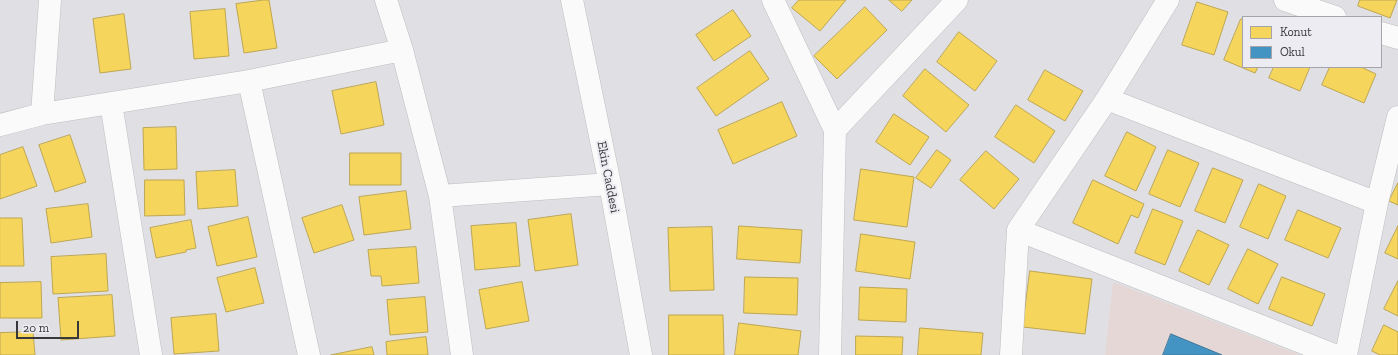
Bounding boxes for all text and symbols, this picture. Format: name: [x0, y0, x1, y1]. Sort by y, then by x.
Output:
legend: [1242, 16, 1382, 68]
text: Konut: [1280, 25, 1312, 39]
text: Okul: [1280, 45, 1305, 59]
street label: Ekin Caddesi: [593, 140, 623, 214]
scale bar: [18, 313, 81, 339]
text: 20 m: [23, 321, 49, 335]

